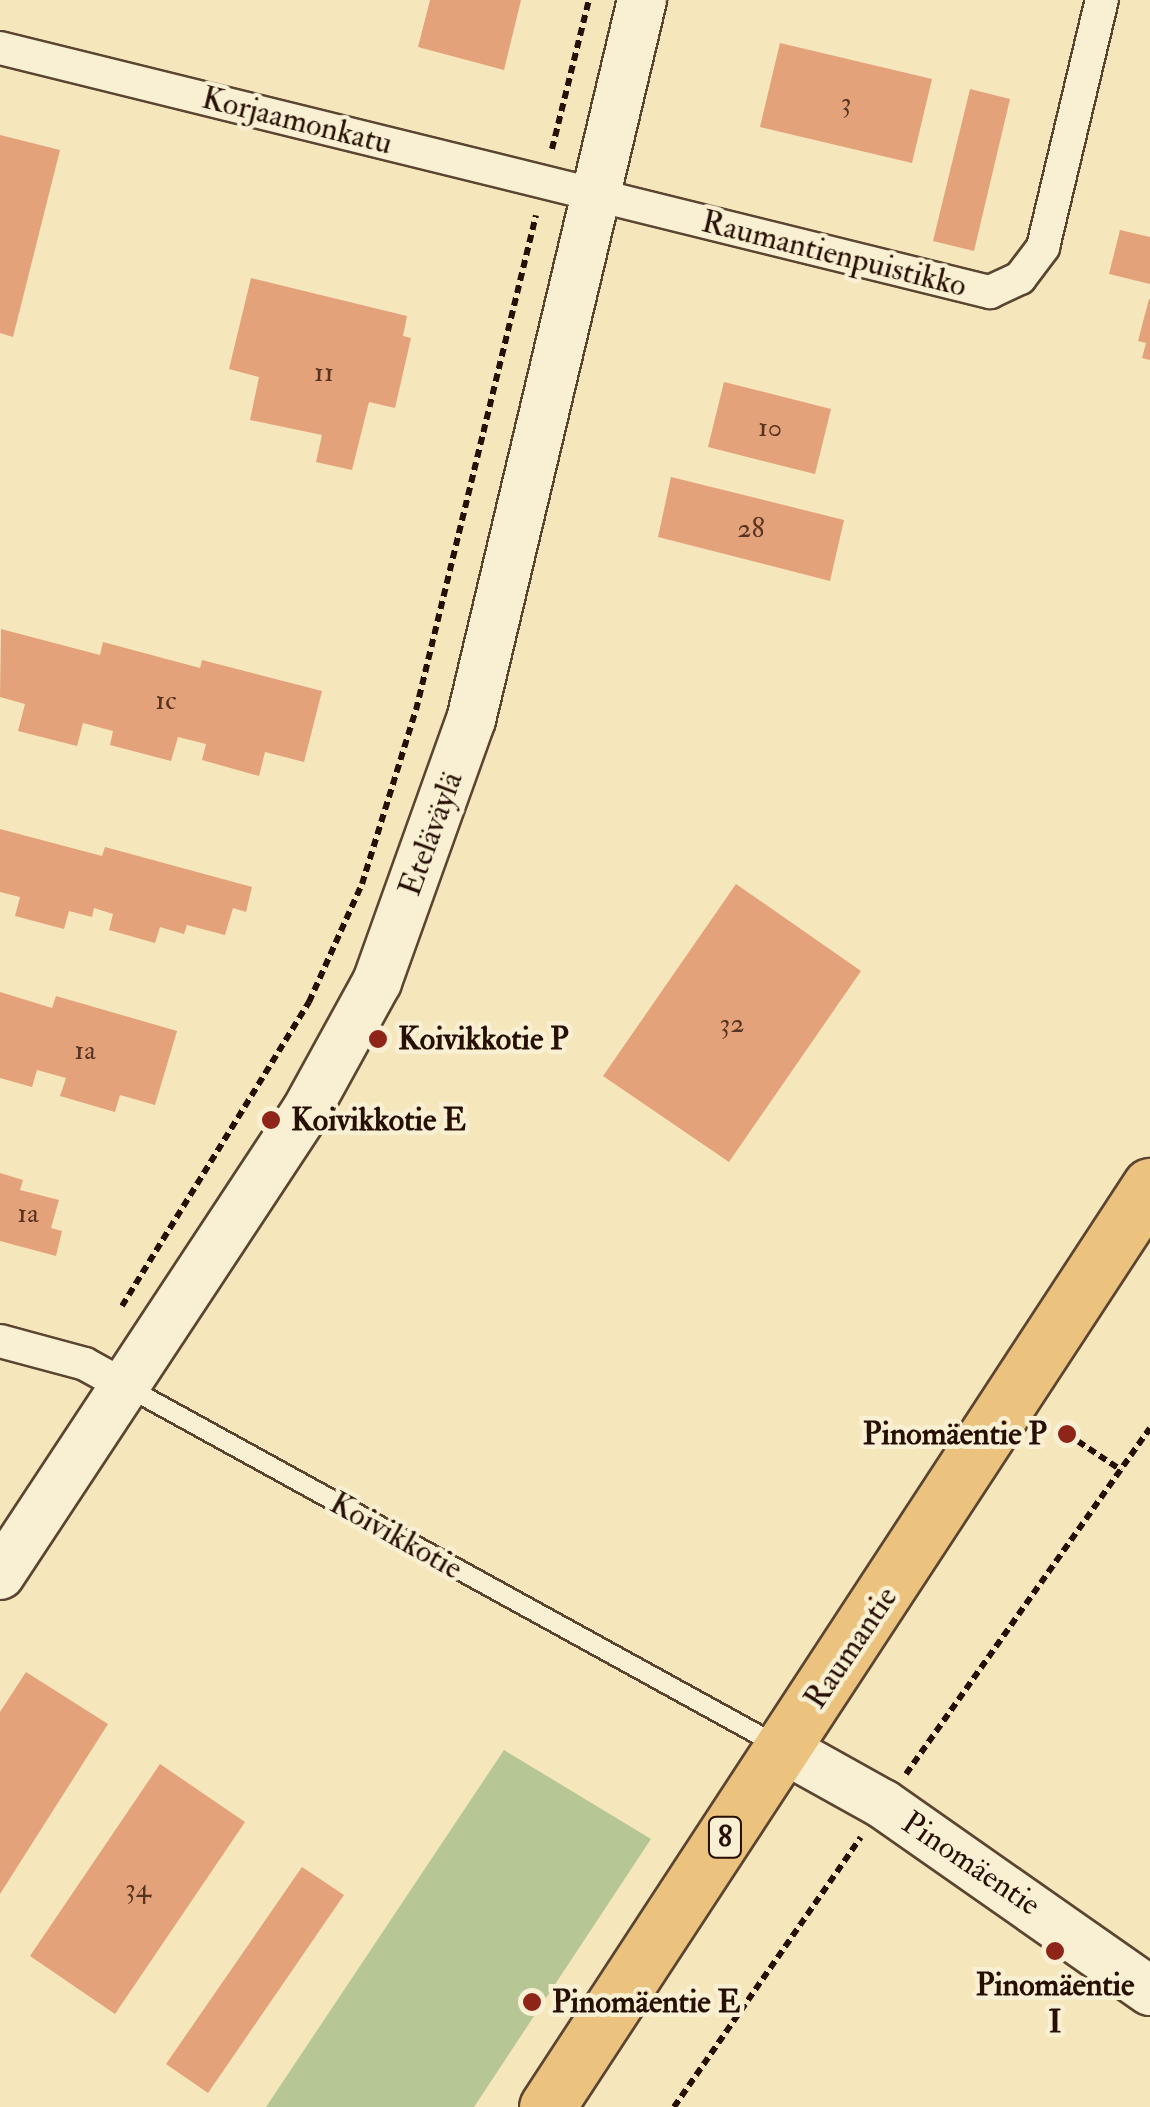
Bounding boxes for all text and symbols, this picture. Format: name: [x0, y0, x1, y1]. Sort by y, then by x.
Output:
street label: Korjaamonkatu: [198, 79, 396, 163]
house number: 3: [841, 86, 851, 120]
street label: Raumantienpuistikko: [698, 202, 970, 306]
house number: 11: [314, 356, 334, 390]
house number: 10: [758, 411, 782, 445]
house number: 28: [737, 512, 765, 546]
house number: 1c: [155, 684, 177, 718]
street label: Eteläväylä: [391, 767, 471, 901]
house number: 32: [720, 1007, 744, 1041]
place label: Koivikkotie P: [398, 1020, 569, 1058]
marker: Koivikkotie P: [367, 1028, 389, 1050]
house number: 1a: [74, 1034, 96, 1068]
place label: Koivikkotie E: [291, 1101, 466, 1139]
marker: Koivikkotie E: [260, 1109, 282, 1131]
house number: 1a: [17, 1197, 39, 1231]
place label: Pinomäentie P: [863, 1415, 1047, 1453]
marker: Pinomäentie P: [1056, 1423, 1078, 1445]
street label: Koivikkotie: [323, 1484, 469, 1588]
street label: Raumantie: [796, 1580, 906, 1716]
street label: Pinomäentie: [894, 1804, 1048, 1924]
road number: 8: [708, 1812, 742, 1862]
house number: 34: [125, 1872, 151, 1906]
marker: Pinomäentie I: [1044, 1940, 1066, 1962]
place label: Pinomäentie I: [976, 1967, 1134, 2042]
place label: Pinomäentie E: [552, 1983, 740, 2021]
marker: Pinomäentie E: [521, 1991, 543, 2013]

